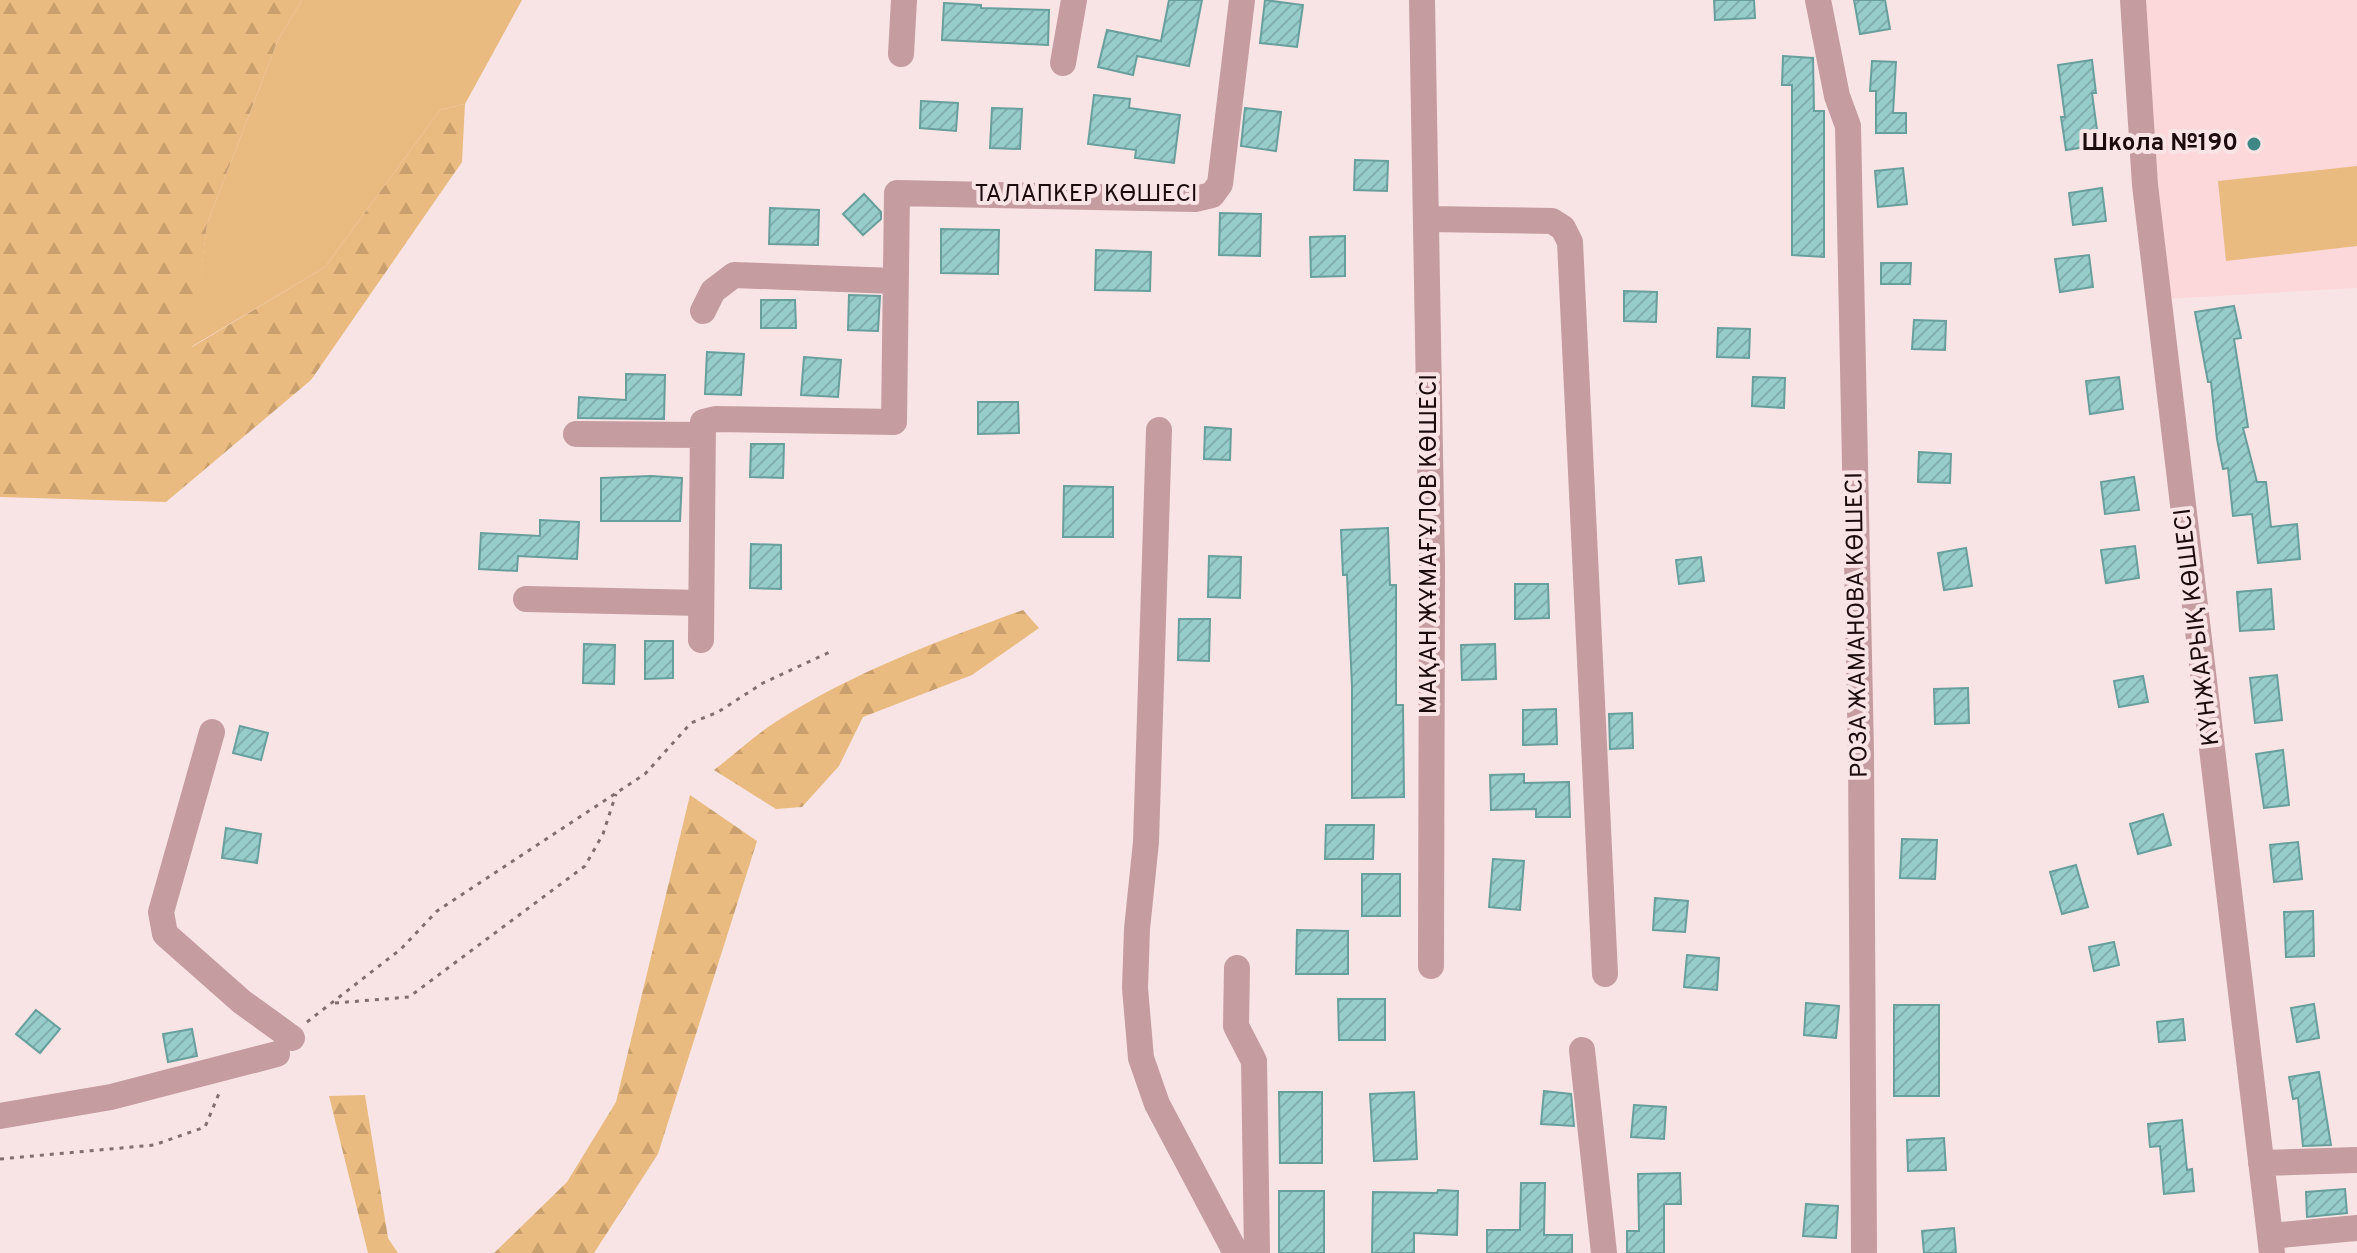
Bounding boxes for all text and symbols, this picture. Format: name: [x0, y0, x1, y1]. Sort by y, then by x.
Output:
place label: Школа №190: [2081, 129, 2238, 159]
marker: Школа №190: [2245, 135, 2263, 153]
street label: ТАЛАПКЕР КӨШЕСІ: [974, 180, 1198, 210]
street label: МАҚАН ЖҰМАҒҰЛОВ КӨШЕСІ: [1415, 374, 1445, 714]
street label: РОЗА ЖАМАНОВА КӨШЕСІ: [1840, 472, 1876, 778]
street label: КҮНЖАРЫҚ КӨШЕСІ: [2169, 506, 2227, 748]

